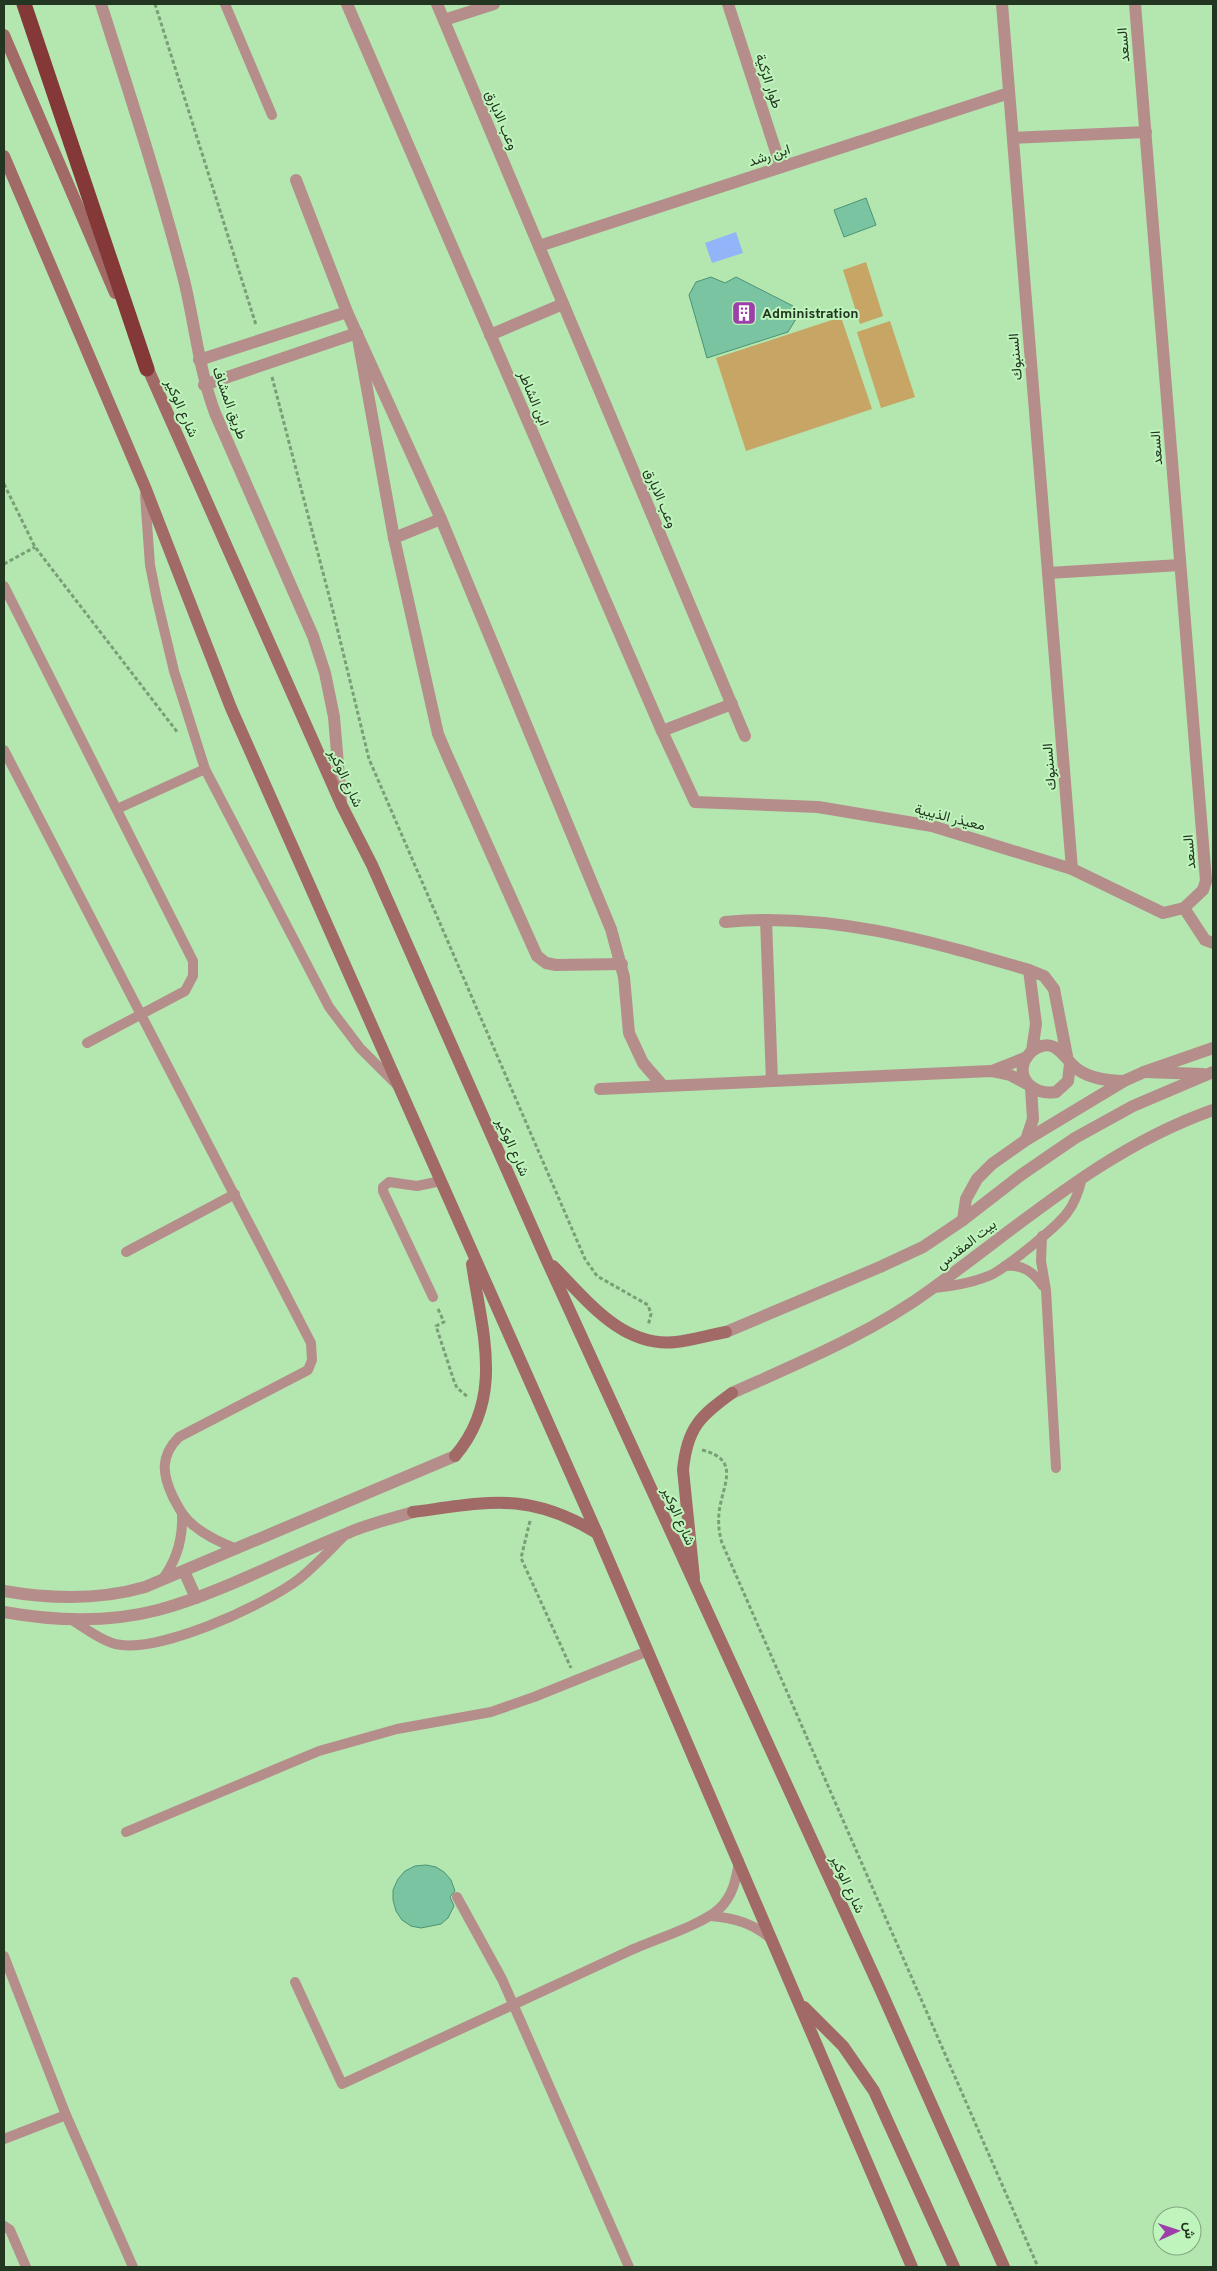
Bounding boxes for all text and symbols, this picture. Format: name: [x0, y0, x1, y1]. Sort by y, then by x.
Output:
street label: السعد: [1115, 27, 1134, 63]
street label: طوار الرّكية: [751, 52, 784, 111]
street label: وعب الابارق: [481, 88, 521, 153]
street label: ابن رشد: [746, 142, 793, 171]
building icon: Administration: [731, 300, 757, 326]
place label: Administration: [762, 306, 859, 323]
street label: السنبوك: [1006, 333, 1027, 381]
street label: طريق المشاف: [208, 365, 250, 442]
street label: ابن الشاطر: [513, 368, 552, 429]
street label: شارع الوكير: [159, 376, 201, 441]
street label: السعد: [1148, 430, 1167, 466]
street label: وعب الابارق: [640, 466, 680, 531]
street label: السنبوك: [1040, 743, 1061, 791]
street label: شارع الوكير: [322, 746, 365, 811]
street label: معيذر الذيبية: [912, 801, 987, 835]
street label: السعد: [1181, 834, 1200, 870]
street label: شارع الوكير: [490, 1115, 532, 1180]
street label: بيت المقدس: [933, 1216, 1000, 1274]
street label: شارع الوكير: [656, 1484, 698, 1549]
street label: شارع الوكير: [824, 1852, 867, 1917]
north arrow: [1152, 2206, 1202, 2256]
text: ش: [1180, 2222, 1197, 2239]

